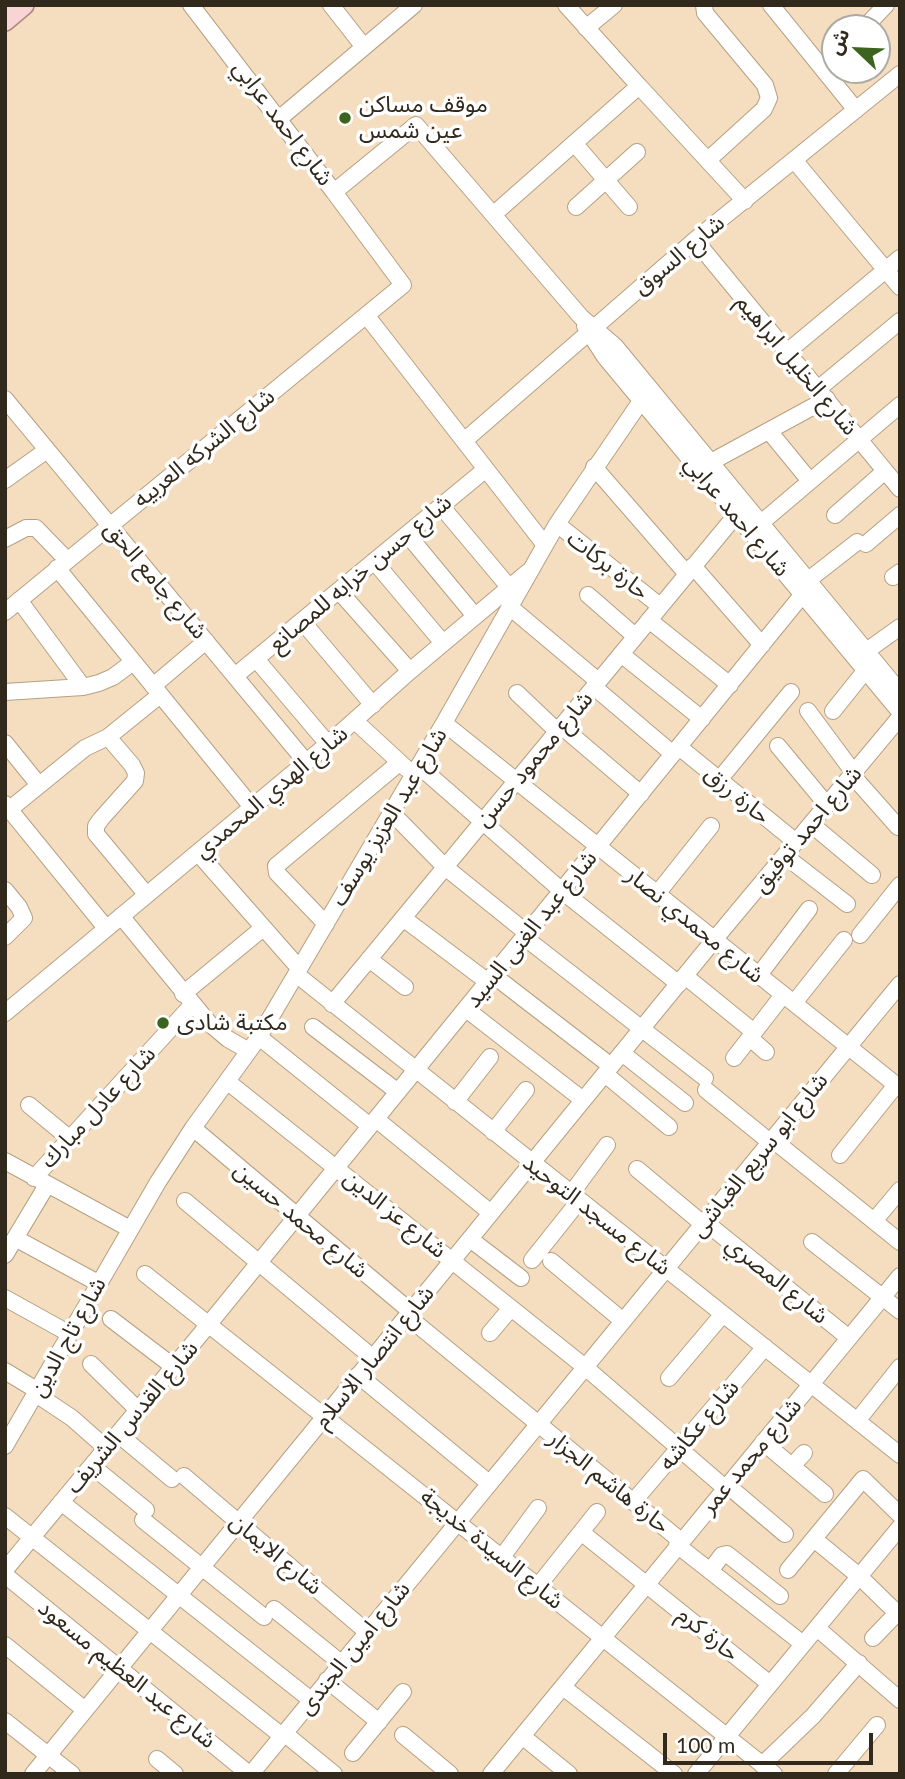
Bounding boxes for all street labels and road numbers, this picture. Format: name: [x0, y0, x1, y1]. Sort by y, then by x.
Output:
street label: شارع احمد عرابي: [227, 55, 339, 191]
street label: شارع السوق: [628, 209, 730, 301]
street label: شارع الخليل ابراهيم: [730, 289, 864, 441]
street label: شارع الشركه العربيه: [128, 382, 280, 514]
street label: شارع احمد عرابي: [678, 450, 796, 582]
street label: شارع حسن خرابه للمصانع: [263, 488, 457, 658]
street label: شارع جامع الحق: [99, 515, 213, 645]
street label: حارة بركات: [562, 524, 654, 606]
street label: شارع محمود حسن: [469, 686, 599, 832]
street label: شارع الهدي المحمدي: [189, 720, 353, 864]
street label: شارع عبد العزيز يوسف: [325, 723, 453, 911]
street label: حارة رزق: [698, 760, 776, 830]
street label: شارع احمد توفيق: [746, 760, 868, 898]
street label: شارع عبد الغنى السيد: [459, 845, 603, 1013]
street label: شارع محمدي نصار: [620, 861, 770, 989]
street label: شارع عادل مبارك: [34, 1040, 162, 1174]
street label: شارع ابو سريع الغباشى: [684, 1067, 834, 1243]
street label: شارع مسجد التوحيد: [517, 1149, 677, 1281]
street label: شارع محمد حسين: [228, 1156, 374, 1284]
street label: شارع عز الدين: [338, 1164, 452, 1264]
street label: شارع المصري: [720, 1230, 834, 1330]
street label: شارع تاج الدين: [24, 1272, 112, 1402]
street label: شارع انتصار الاسلام: [308, 1280, 440, 1434]
street label: شارع القدس الشريف: [60, 1335, 204, 1499]
street label: شارع عكاشه: [653, 1374, 745, 1476]
street label: شارع محمد عمر: [695, 1392, 807, 1520]
street label: حارة هاشم الجزار: [543, 1425, 675, 1539]
street label: شارع السيدة خديجة: [415, 1483, 569, 1615]
street label: شارع الايمان: [224, 1507, 328, 1601]
street label: شارع امين الجندى: [292, 1576, 416, 1720]
street label: شارع عبد العظيم مسعود: [32, 1594, 222, 1754]
street label: حارة كرم: [671, 1601, 745, 1667]

